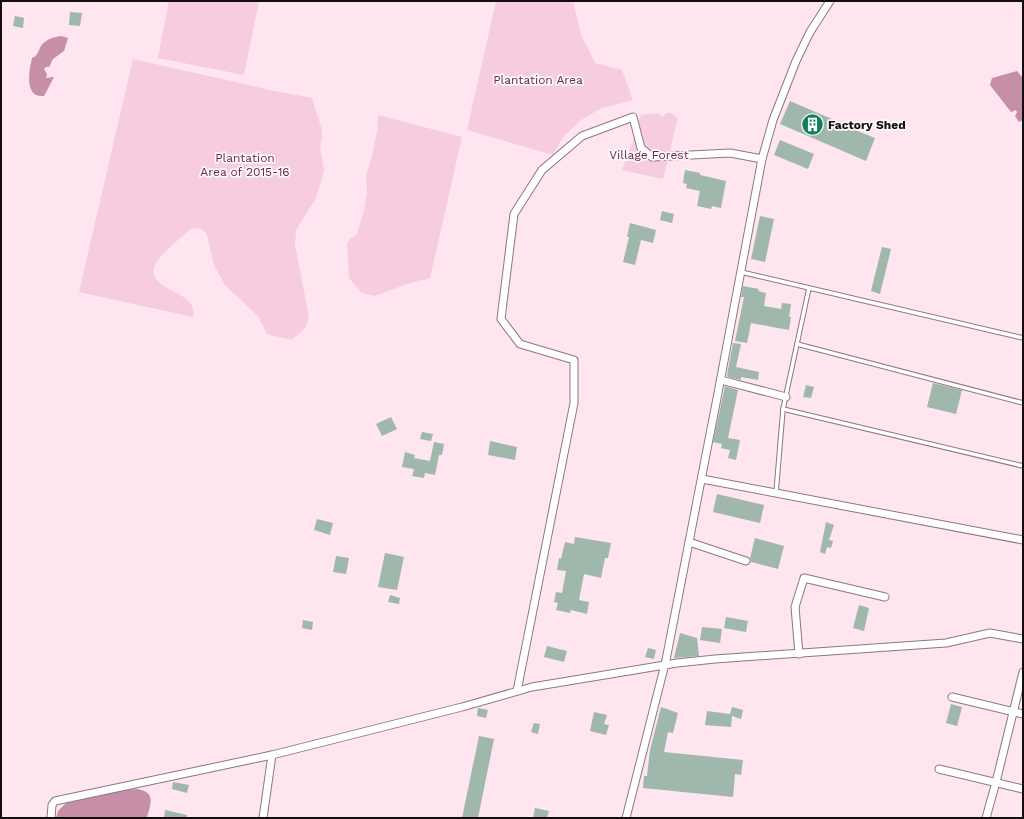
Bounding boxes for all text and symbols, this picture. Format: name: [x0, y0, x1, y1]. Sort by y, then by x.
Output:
park label: Plantation Area: [493, 73, 583, 87]
building icon: Factory Shed: [800, 112, 826, 138]
place label: Factory Shed: [828, 118, 906, 132]
park label: Village Forest: [609, 148, 689, 162]
park label: Plantation Area of 2015-16: [200, 151, 290, 179]

